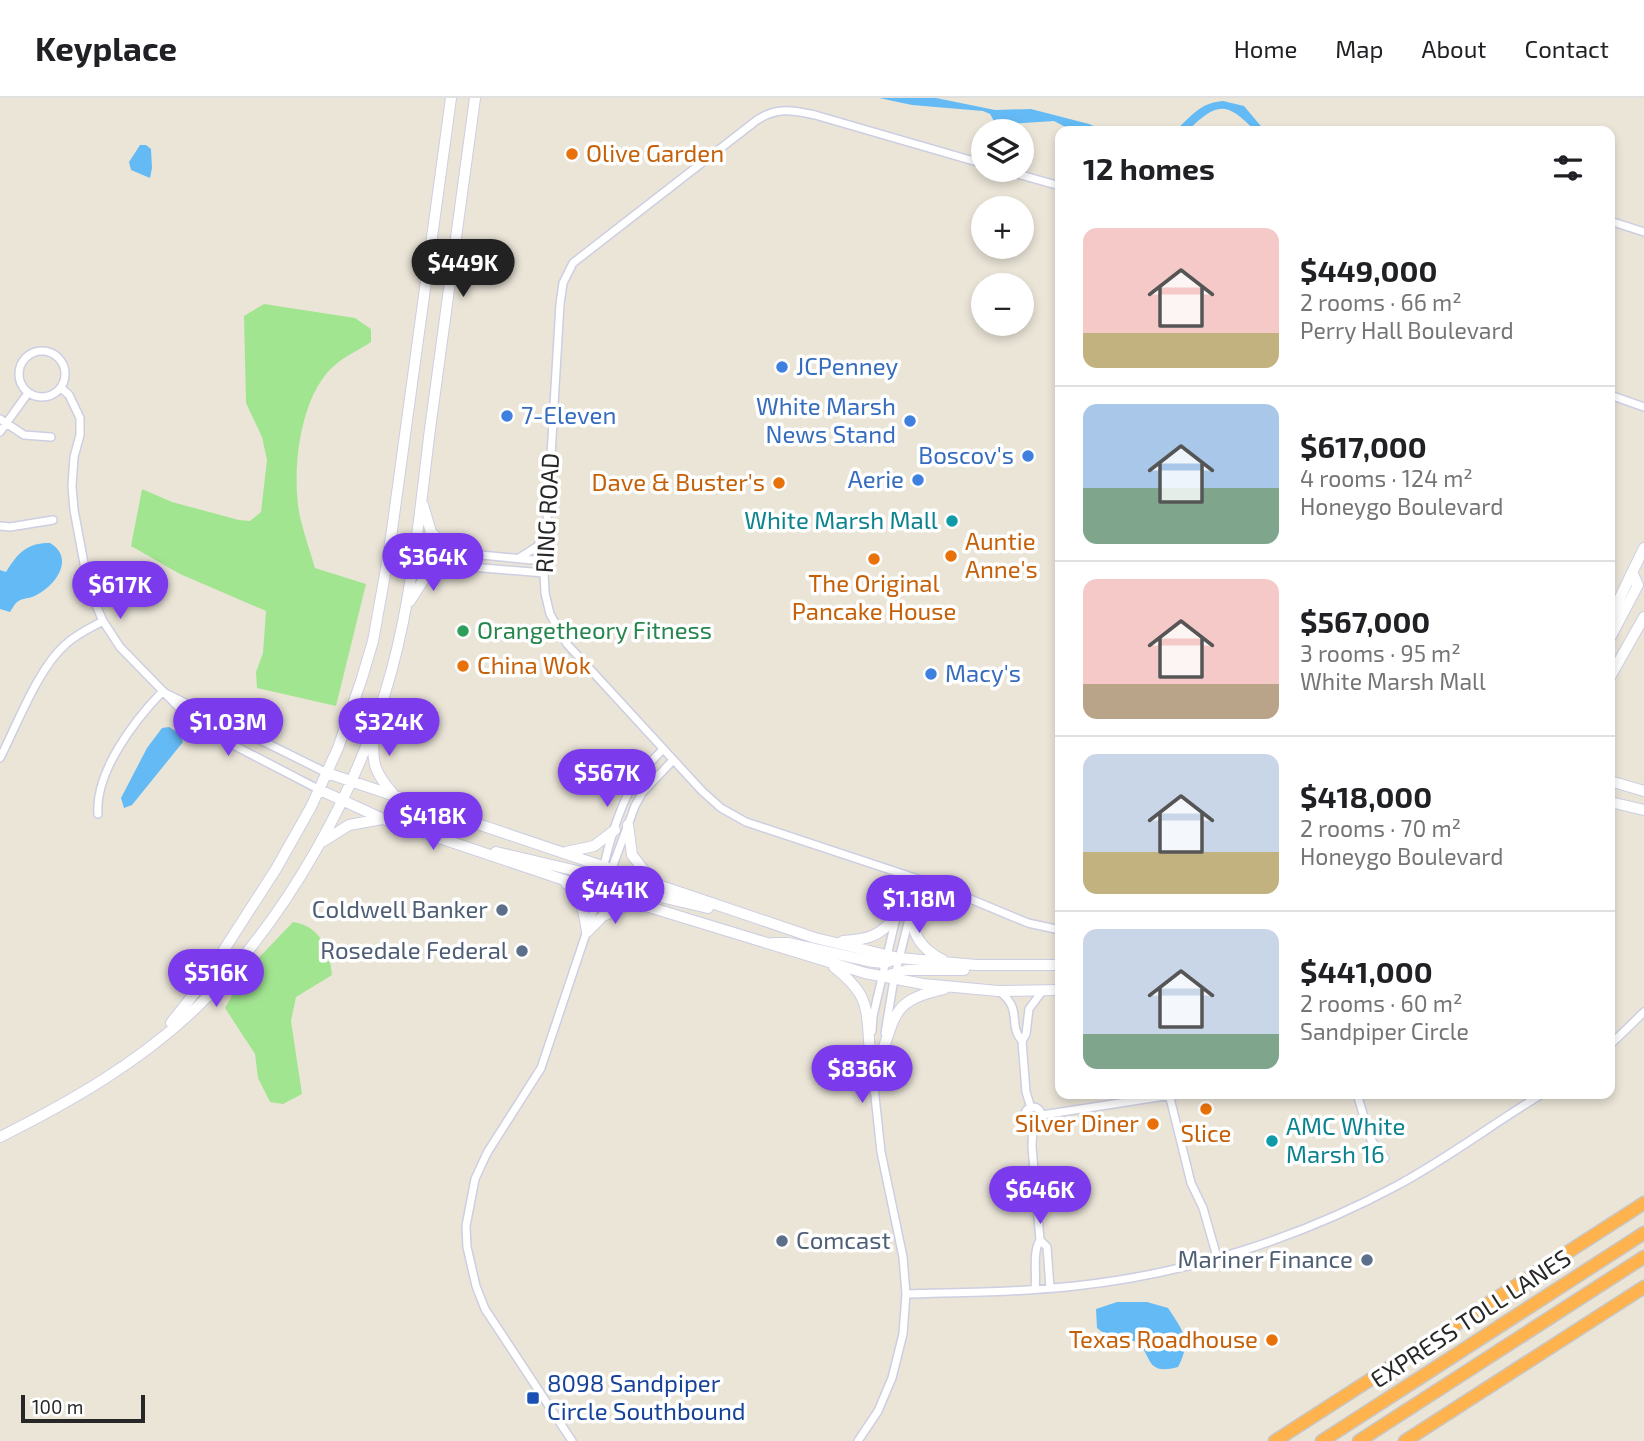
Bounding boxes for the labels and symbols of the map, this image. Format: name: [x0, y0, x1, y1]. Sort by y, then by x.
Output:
place label: Olive Garden: [586, 138, 724, 167]
marker: Olive Garden: [564, 146, 580, 162]
pin: $449K: [414, 240, 512, 299]
place label: JCPenney: [796, 351, 898, 380]
marker: JCPenney: [774, 359, 790, 375]
place label: White Marsh News Stand: [756, 391, 896, 448]
place label: 7-Eleven: [521, 400, 616, 429]
marker: 7-Eleven: [499, 408, 515, 424]
marker: White Marsh News Stand: [902, 413, 918, 429]
place label: Boscov's: [918, 440, 1014, 469]
marker: Boscov's: [1020, 448, 1036, 464]
street label: RING ROAD: [529, 452, 564, 574]
place label: Aerie: [848, 464, 904, 493]
place label: Dave & Buster's: [592, 467, 765, 496]
marker: Aerie: [910, 472, 926, 488]
marker: Dave & Buster's: [771, 475, 787, 491]
place label: White Marsh Mall: [744, 505, 938, 534]
marker: White Marsh Mall: [944, 513, 960, 529]
place label: Auntie Anne's: [965, 526, 1038, 583]
pin: $364K: [384, 533, 482, 593]
marker: Auntie Anne's: [943, 548, 959, 564]
marker: The Original Pancake House: [866, 551, 882, 567]
pin: $617K: [71, 561, 169, 621]
place label: The Original Pancake House: [792, 568, 956, 625]
place label: Orangetheory Fitness: [477, 615, 712, 644]
marker: Orangetheory Fitness: [455, 623, 471, 639]
place label: China Wok: [477, 650, 591, 679]
marker: China Wok: [455, 658, 471, 674]
place label: Macy's: [945, 658, 1021, 687]
marker: Macy's: [923, 666, 939, 682]
pin: $1.03M: [171, 698, 285, 758]
pin: $324K: [340, 698, 438, 758]
pin: $567K: [558, 750, 656, 809]
pin: $418K: [384, 792, 482, 852]
pin: $441K: [566, 866, 664, 926]
pin: $1.18M: [862, 876, 976, 935]
place label: Coldwell Banker: [312, 894, 488, 923]
marker: Coldwell Banker: [494, 902, 510, 918]
place label: Rosedale Federal: [320, 935, 508, 964]
marker: Rosedale Federal: [514, 943, 530, 959]
pin: $516K: [167, 950, 265, 1009]
pin: $836K: [813, 1046, 911, 1105]
marker: Slice: [1198, 1101, 1214, 1117]
place label: Silver Diner: [1015, 1108, 1139, 1137]
place label: AMC White Marsh 16: [1286, 1111, 1405, 1168]
marker: Silver Diner: [1145, 1116, 1161, 1132]
place label: Slice: [1181, 1118, 1231, 1147]
marker: AMC White Marsh 16: [1264, 1133, 1280, 1149]
pin: $646K: [991, 1166, 1089, 1226]
place label: Comcast: [796, 1225, 891, 1254]
marker: Comcast: [774, 1233, 790, 1249]
street label: EXPRESS TOLL LANES: [1365, 1242, 1576, 1393]
place label: Mariner Finance: [1178, 1244, 1353, 1273]
marker: Mariner Finance: [1359, 1252, 1375, 1268]
place label: Texas Roadhouse: [1069, 1324, 1258, 1353]
marker: Texas Roadhouse: [1264, 1332, 1280, 1348]
place label: 8098 Sandpiper Circle Southbound: [547, 1368, 746, 1425]
marker: 8098 Sandpiper Circle Southbound: [525, 1390, 541, 1406]
scale bar: [21, 1392, 145, 1424]

